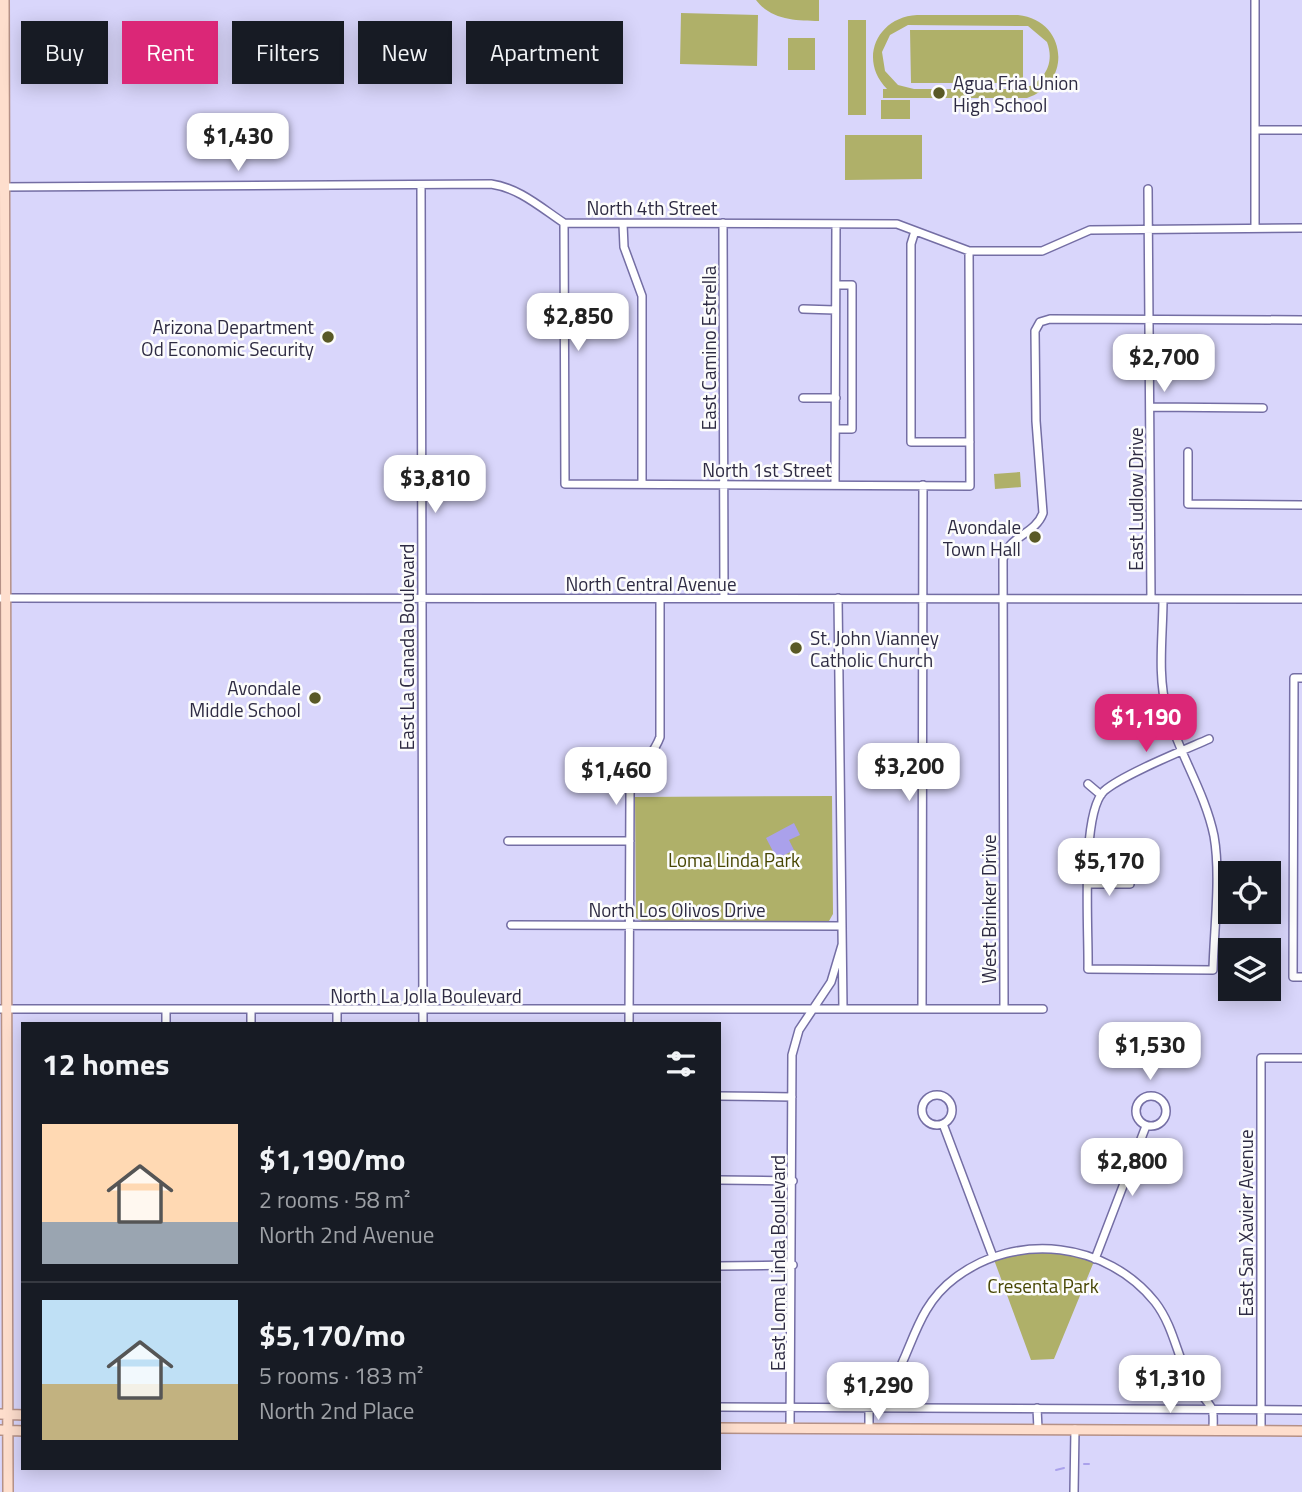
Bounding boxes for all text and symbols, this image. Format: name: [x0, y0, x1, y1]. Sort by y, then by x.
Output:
chip: Buy: [21, 21, 108, 84]
chip: Rent: [122, 21, 218, 84]
chip: Filters: [232, 21, 344, 84]
chip: New: [358, 21, 452, 84]
chip: Apartment: [466, 21, 623, 84]
place label: Agua Fria Union High School: [953, 68, 1079, 119]
marker: Agua Fria Union High School: [931, 85, 947, 101]
pin: $1,430: [181, 114, 295, 173]
text: $1,430: [203, 118, 273, 153]
street label: North 4th Street: [586, 193, 718, 222]
street label: East Camino Estrella: [694, 265, 723, 430]
pin: $2,850: [521, 294, 635, 353]
text: $2,850: [543, 298, 613, 333]
place label: Arizona Department Od Economic Security: [141, 312, 314, 363]
marker: Arizona Department Od Economic Security: [320, 329, 336, 345]
pin: $2,700: [1107, 334, 1221, 394]
text: $2,700: [1129, 339, 1199, 374]
street label: East Ludlow Drive: [1121, 427, 1150, 571]
street label: North 1st Street: [702, 455, 832, 484]
pin: $3,810: [378, 456, 492, 515]
text: $3,810: [400, 460, 470, 495]
place label: Avondale Town Hall: [943, 512, 1021, 563]
marker: Avondale Town Hall: [1027, 529, 1043, 545]
street label: East La Canada Boulevard: [392, 544, 421, 750]
street label: North Central Avenue: [565, 569, 737, 598]
place label: St. John Vianney Catholic Church: [810, 623, 939, 674]
marker: St. John Vianney Catholic Church: [788, 640, 804, 656]
place label: Avondale Middle School: [189, 673, 301, 724]
marker: Avondale Middle School: [307, 690, 323, 706]
pin: $1,190: [1089, 694, 1203, 754]
text: $1,190: [1111, 699, 1181, 734]
pin: $3,200: [852, 744, 966, 803]
pin: $1,460: [559, 748, 673, 807]
text: $3,200: [874, 748, 944, 783]
text: $1,460: [581, 752, 651, 787]
street label: West Brinker Drive: [974, 834, 1003, 984]
pin: $5,170: [1052, 838, 1166, 898]
text: $5,170: [1074, 843, 1144, 878]
park label: Loma Linda Park: [668, 845, 800, 874]
map controls: [1218, 861, 1281, 1001]
button: locate: [1218, 861, 1281, 924]
street label: North Los Olivos Drive: [588, 895, 766, 924]
button: layers: [1218, 938, 1281, 1001]
street label: North La Jolla Boulevard: [330, 981, 522, 1010]
pin: $1,530: [1093, 1023, 1207, 1082]
text: $1,530: [1115, 1027, 1185, 1062]
text: 12 homes: [42, 1041, 169, 1087]
icon: filters: [662, 1045, 700, 1083]
street label: East San Xavier Avenue: [1231, 1129, 1260, 1317]
text: $1,190/mo: [259, 1136, 405, 1182]
pin: $2,800: [1075, 1138, 1189, 1198]
text: $2,800: [1097, 1143, 1167, 1178]
icon: home: [98, 1152, 182, 1236]
street label: East Loma Linda Boulevard: [763, 1155, 792, 1371]
text: 2 rooms · 58 m²: [259, 1182, 410, 1217]
text: North 2nd Avenue: [259, 1217, 434, 1252]
park label: Cresenta Park: [987, 1271, 1099, 1300]
text: $5,170/mo: [259, 1312, 405, 1358]
icon: home: [98, 1328, 182, 1412]
pin: $1,310: [1113, 1356, 1227, 1415]
text: 5 rooms · 183 m²: [259, 1358, 423, 1393]
text: $1,310: [1135, 1360, 1205, 1395]
pin: $1,290: [821, 1362, 935, 1422]
text: $1,290: [843, 1367, 913, 1402]
text: North 2nd Place: [259, 1393, 414, 1428]

